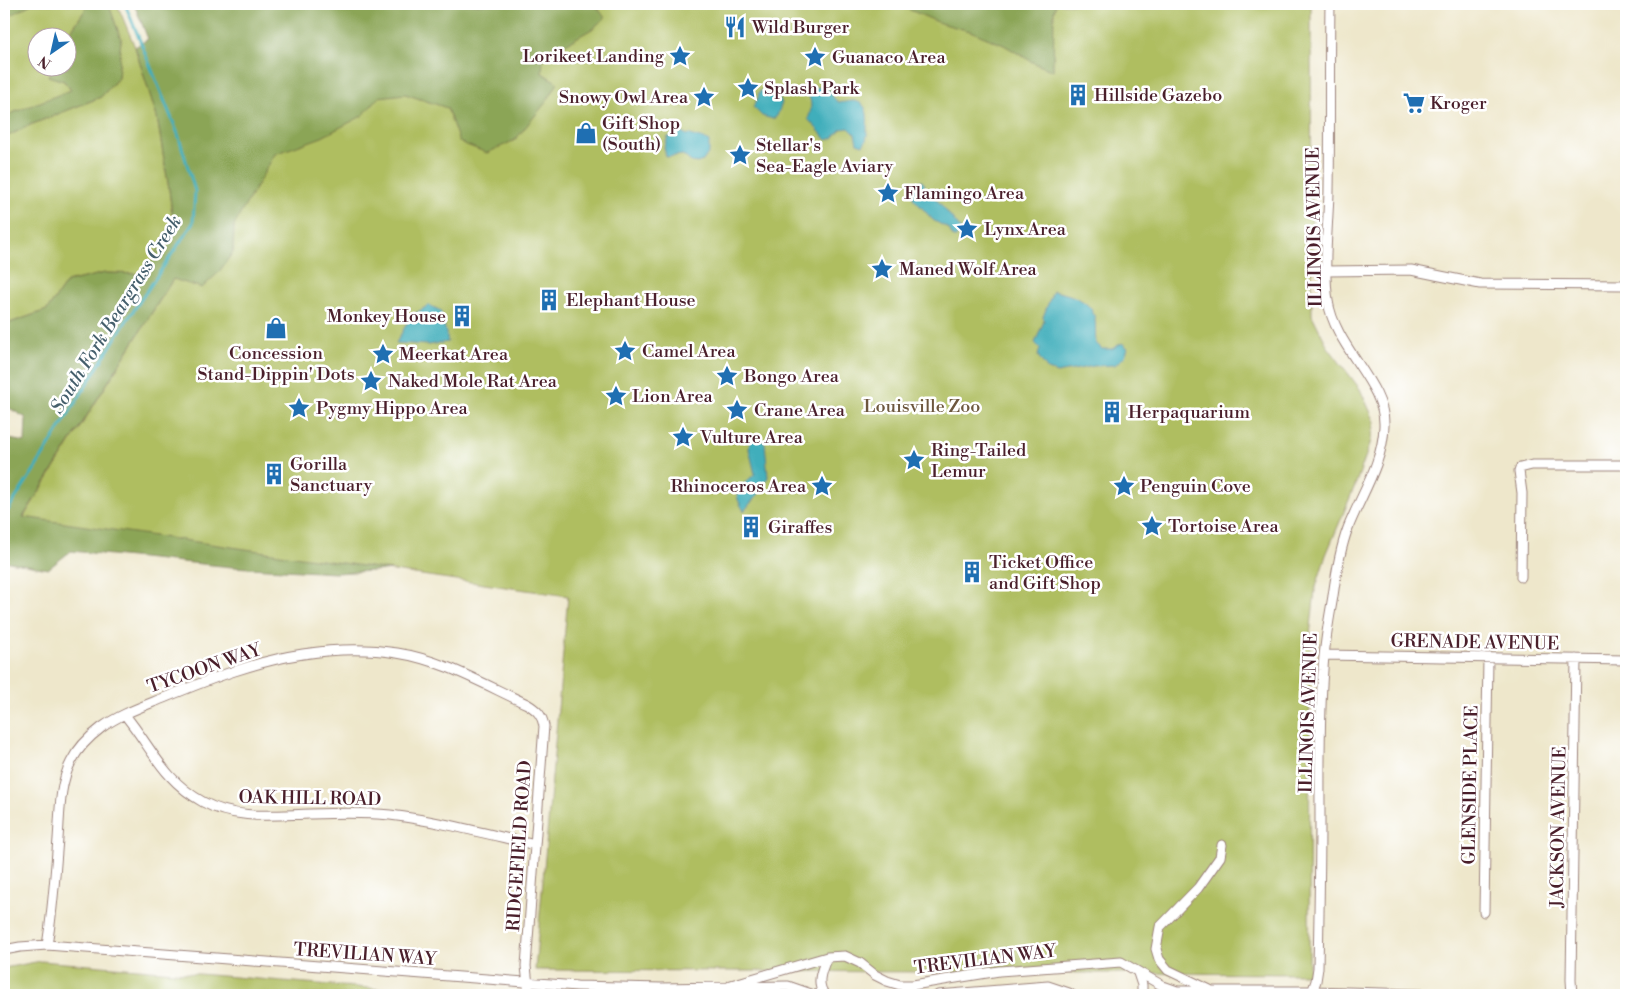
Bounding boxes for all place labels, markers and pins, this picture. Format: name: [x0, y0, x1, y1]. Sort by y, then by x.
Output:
restaurant icon: Wild Burger: [722, 14, 748, 40]
place label: Wild Burger: [751, 16, 850, 39]
place icon: Lorikeet Landing: [667, 43, 693, 69]
place icon: Guanaco Area: [802, 44, 828, 70]
place label: Lorikeet Landing: [522, 45, 665, 68]
place label: Guanaco Area: [832, 46, 946, 69]
place icon: Splash Park: [735, 75, 761, 101]
place label: Splash Park: [764, 77, 861, 100]
building icon: Hillside Gazebo: [1065, 82, 1091, 108]
place icon: Snowy Owl Area: [691, 84, 717, 110]
place label: Hillside Gazebo: [1094, 84, 1222, 107]
place label: Snowy Owl Area: [559, 86, 689, 109]
supermarket icon: Kroger: [1401, 90, 1427, 116]
place label: Kroger: [1430, 92, 1487, 115]
place label: Gift Shop (South): [602, 112, 680, 156]
shop icon: Gift Shop (South): [573, 120, 599, 146]
place label: Stellar's Sea-Eagle Aviary: [756, 134, 894, 178]
place icon: Stellar's Sea-Eagle Aviary: [727, 142, 753, 168]
place icon: Flamingo Area: [875, 180, 901, 206]
place label: Flamingo Area: [904, 182, 1025, 205]
place icon: Lynx Area: [954, 216, 980, 242]
place label: Lynx Area: [984, 218, 1067, 241]
place icon: Maned Wolf Area: [869, 256, 895, 282]
place label: Maned Wolf Area: [899, 258, 1038, 281]
building icon: Elephant House: [536, 287, 562, 313]
place label: Elephant House: [566, 289, 696, 312]
building icon: Monkey House: [449, 303, 475, 329]
place label: Monkey House: [327, 305, 446, 328]
shop icon: Concession Stand-Dippin' Dots: [263, 315, 289, 341]
place icon: Camel Area: [612, 338, 638, 364]
place label: Camel Area: [642, 340, 736, 363]
place icon: Meerkat Area: [370, 341, 396, 367]
place label: Concession Stand-Dippin' Dots: [197, 342, 355, 386]
place label: Meerkat Area: [399, 343, 509, 366]
place icon: Bongo Area: [714, 363, 740, 389]
place label: Bongo Area: [743, 365, 840, 388]
place icon: Naked Mole Rat Area: [358, 368, 384, 394]
place label: Naked Mole Rat Area: [388, 370, 558, 393]
place icon: Lion Area: [603, 383, 629, 409]
place label: Lion Area: [632, 385, 713, 408]
place icon: Pygmy Hippo Area: [286, 395, 312, 421]
place label: Pygmy Hippo Area: [316, 397, 469, 420]
place icon: Crane Area: [724, 397, 750, 423]
place label: Crane Area: [754, 399, 846, 422]
building icon: Herpaquarium: [1099, 399, 1125, 425]
place label: Herpaquarium: [1128, 401, 1250, 424]
place icon: Vulture Area: [670, 424, 696, 450]
place label: Vulture Area: [699, 426, 804, 449]
place label: Ring-Tailed Lemur: [931, 439, 1027, 483]
place icon: Ring-Tailed Lemur: [901, 447, 927, 473]
place label: Gorilla Sanctuary: [290, 453, 372, 497]
building icon: Gorilla Sanctuary: [261, 461, 287, 487]
place icon: Rhinoceros Area: [809, 473, 835, 499]
place icon: Penguin Cove: [1111, 473, 1137, 499]
place label: Rhinoceros Area: [670, 475, 807, 498]
place label: Penguin Cove: [1140, 475, 1251, 498]
place icon: Tortoise Area: [1139, 513, 1165, 539]
building icon: Giraffes: [738, 514, 764, 540]
place label: Tortoise Area: [1168, 515, 1279, 538]
place label: Giraffes: [768, 516, 832, 539]
place label: Ticket Office and Gift Shop: [989, 551, 1101, 595]
building icon: Ticket Office and Gift Shop: [959, 559, 985, 585]

